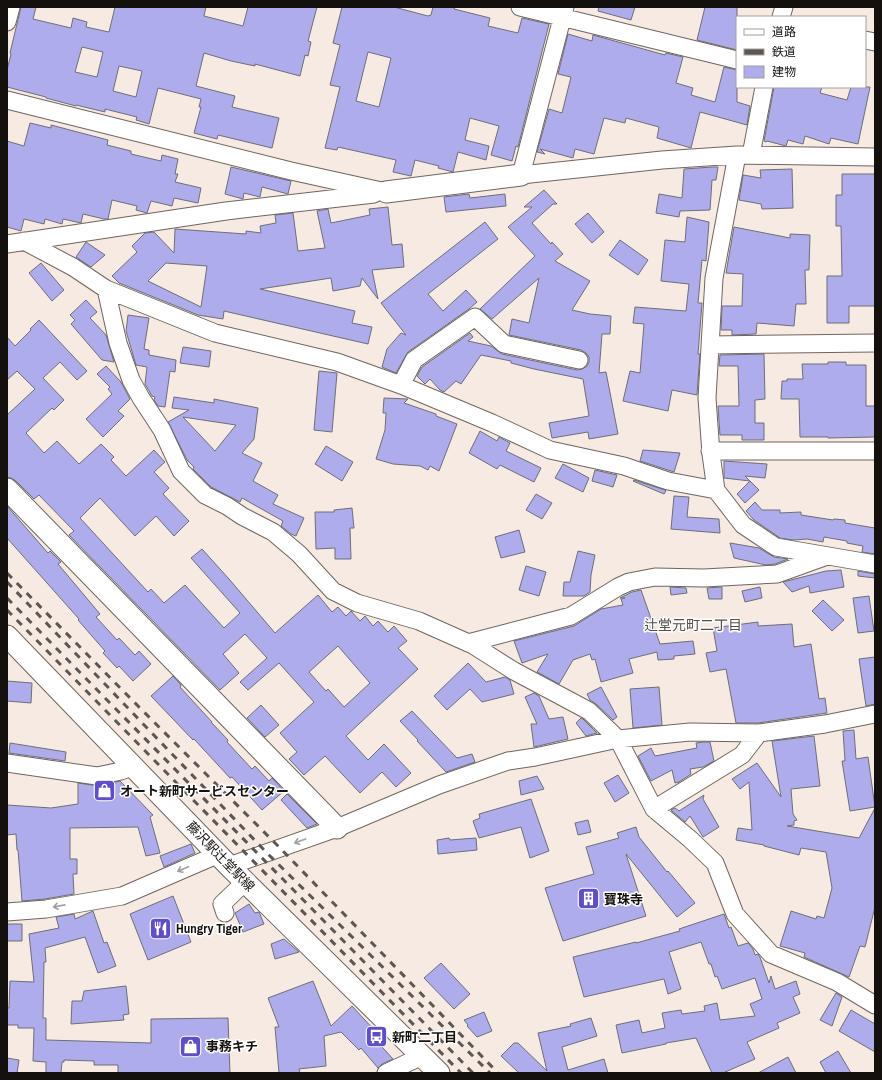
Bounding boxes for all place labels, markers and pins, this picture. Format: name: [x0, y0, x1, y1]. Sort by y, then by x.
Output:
shop icon: オート新町サービスセンター: [91, 778, 117, 804]
place label: オート新町サービスセンター: [120, 783, 289, 800]
building icon: 寶珠寺: [576, 886, 602, 912]
place label: 寶珠寺: [604, 891, 643, 908]
restaurant icon: Hungry Tiger: [147, 915, 173, 941]
place label: Hungry Tiger: [176, 920, 243, 937]
bus stop icon: 新町二丁目: [364, 1024, 390, 1050]
place label: 新町二丁目: [392, 1029, 457, 1046]
shop icon: 事務キチ: [177, 1033, 203, 1059]
place label: 事務キチ: [206, 1038, 258, 1055]

